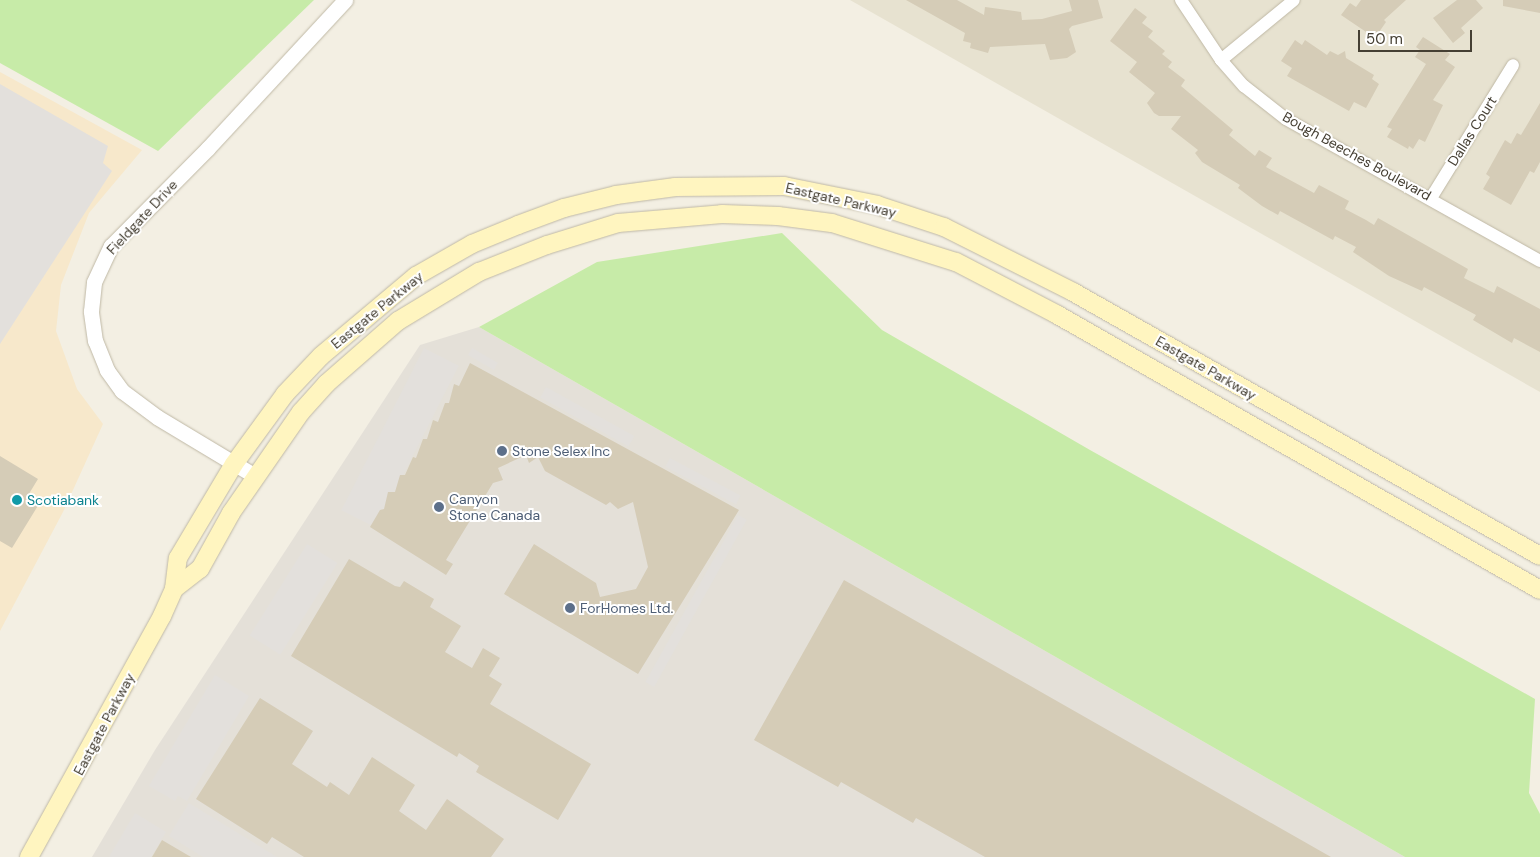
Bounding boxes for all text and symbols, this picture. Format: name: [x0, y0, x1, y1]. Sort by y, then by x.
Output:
scale bar: [1360, 20, 1474, 52]
text: 50 m: [1366, 29, 1403, 49]
street label: Dallas Court: [1444, 93, 1500, 169]
street label: Bough Beeches Boulevard: [1280, 108, 1434, 204]
street label: Fieldgate Drive: [103, 176, 181, 258]
street label: Eastgate Parkway: [784, 179, 898, 221]
street label: Eastgate Parkway: [328, 268, 426, 352]
street label: Eastgate Parkway: [1153, 332, 1259, 404]
place label: Stone Selex Inc: [512, 443, 610, 459]
marker: Stone Selex Inc: [496, 445, 508, 457]
place label: Canyon Stone Canada: [449, 491, 540, 524]
place label: Scotiabank: [27, 492, 99, 508]
marker: Scotiabank: [11, 494, 23, 506]
marker: Canyon Stone Canada: [433, 501, 445, 513]
place label: ForHomes Ltd.: [580, 600, 673, 616]
marker: ForHomes Ltd.: [564, 602, 576, 614]
street label: Eastgate Parkway: [70, 670, 138, 778]

